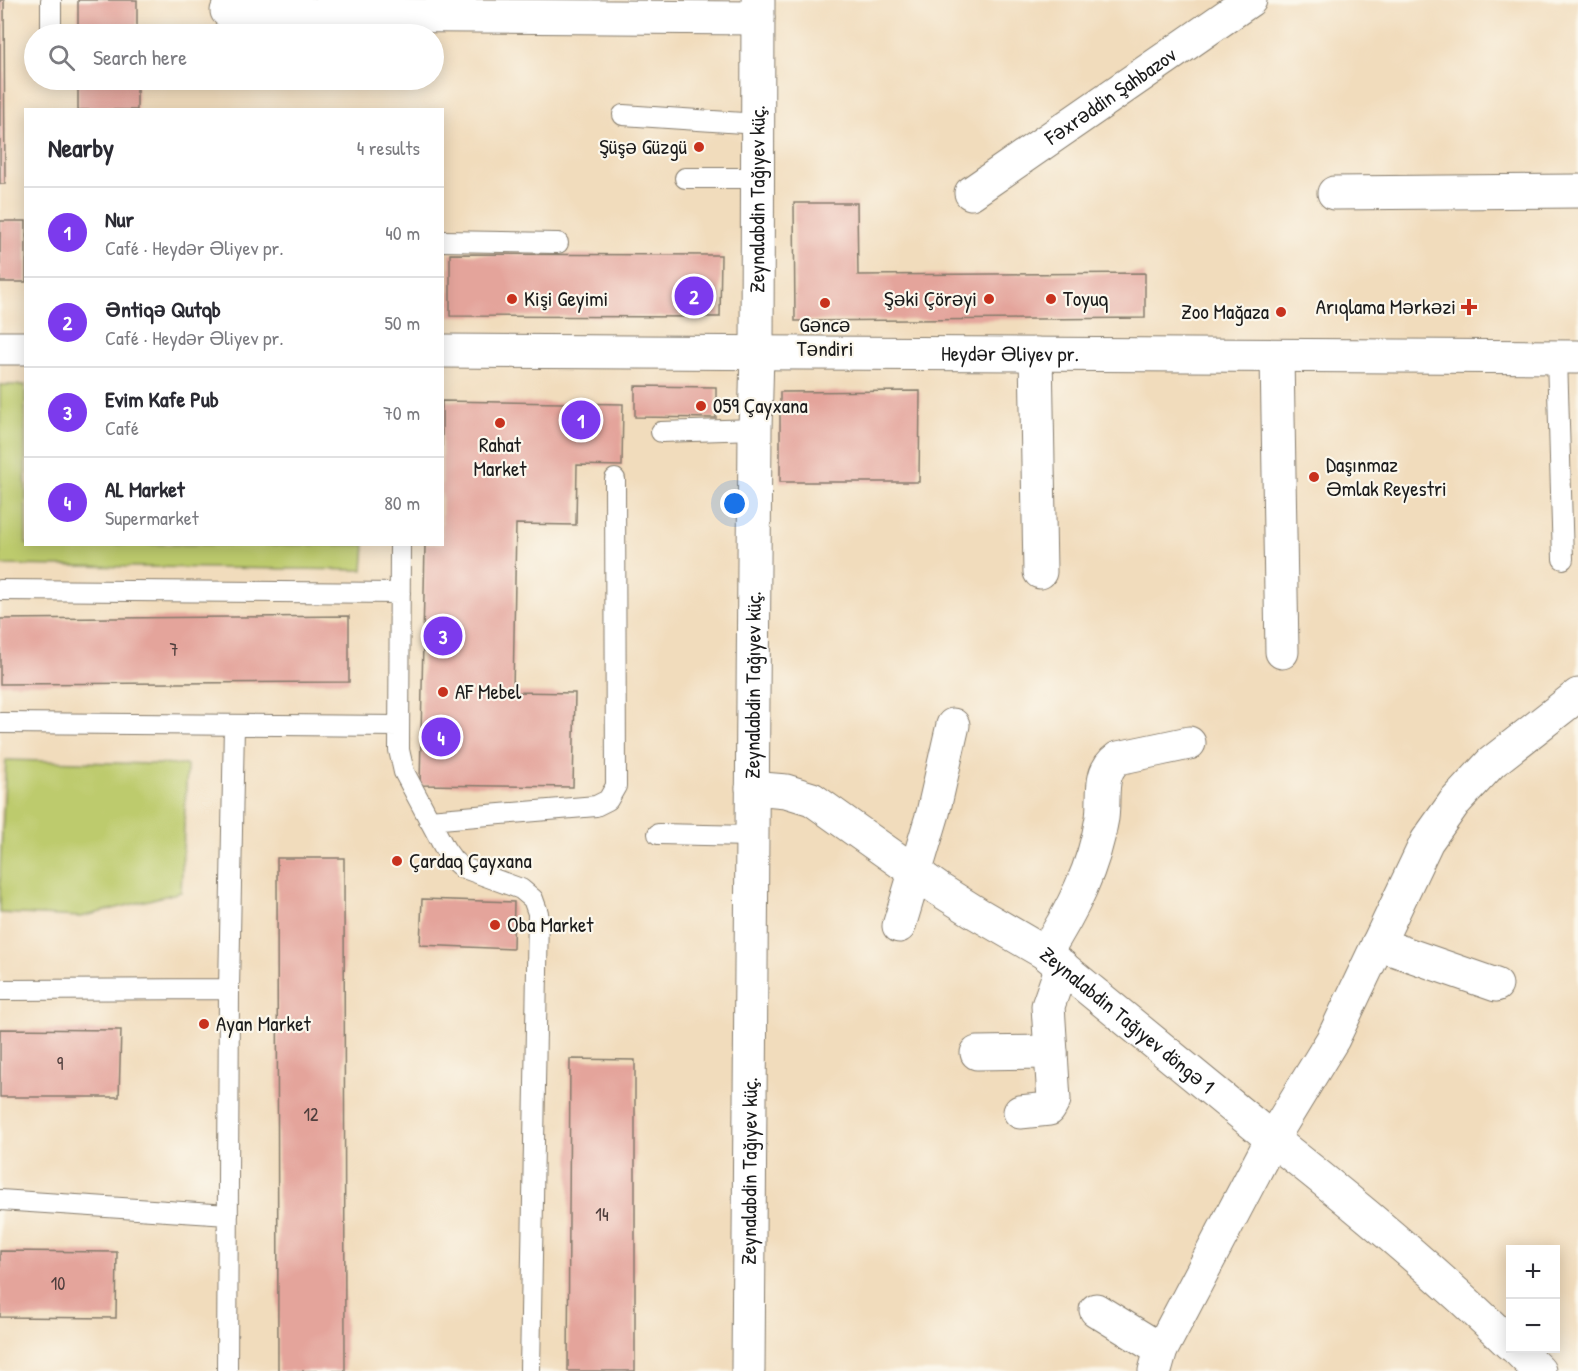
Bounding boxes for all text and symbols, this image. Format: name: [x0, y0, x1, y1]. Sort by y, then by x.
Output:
search box: [24, 24, 444, 90]
street label: Fəxrəddin Şahbazov: [1038, 40, 1182, 152]
icon: search: [45, 41, 78, 74]
text: Search here: [93, 42, 187, 72]
street label: Zeynalabdin Tağıyev küç.: [742, 105, 772, 293]
text: Nearby: [48, 130, 114, 165]
place label: Şüşə Güzgü: [599, 132, 688, 161]
text: 4 results: [357, 134, 420, 161]
marker: Şüşə Güzgü: [692, 140, 706, 154]
text: Nur: [105, 204, 134, 234]
text: 1: [64, 219, 71, 246]
text: 40 m: [385, 219, 420, 246]
text: Café · Heydər Əliyev pr.: [105, 234, 284, 261]
pin: 2: [674, 274, 714, 318]
place label: Kişi Geyimi: [524, 284, 608, 313]
place label: Şəki Çörəyi: [884, 284, 977, 313]
place label: Toyuq: [1063, 284, 1109, 313]
marker: Kişi Geyimi: [505, 292, 519, 306]
marker: Şəki Çörəyi: [982, 292, 996, 306]
marker: Toyuq: [1044, 292, 1058, 306]
place label: Arıqlama Mərkəzi: [1316, 292, 1456, 321]
text: Əntiqə Qutqb: [105, 294, 221, 324]
marker: Gəncə Təndiri: [818, 296, 832, 310]
place label: Zoo Mağaza: [1181, 297, 1269, 326]
marker: Arıqlama Mərkəzi: [1460, 298, 1478, 316]
marker: Zoo Mağaza: [1274, 305, 1288, 319]
text: 2: [63, 309, 72, 336]
text: 50 m: [384, 309, 420, 336]
place label: Gəncə Təndiri: [797, 310, 853, 363]
text: Café · Heydər Əliyev pr.: [105, 324, 284, 351]
street label: Heydər Əliyev pr.: [941, 339, 1079, 368]
text: Evim Kafe Pub: [105, 384, 219, 414]
place label: 059 Çayxana: [713, 391, 808, 420]
pin: 1: [562, 398, 600, 442]
text: 3: [63, 399, 72, 426]
text: 70 m: [383, 399, 420, 426]
marker: 059 Çayxana: [694, 399, 708, 413]
text: Café: [105, 414, 139, 441]
marker: Rahat Market: [493, 416, 507, 430]
place label: Rahat Market: [473, 430, 527, 483]
place label: Daşınmaz Əmlak Reyestri: [1326, 450, 1447, 503]
marker: Daşınmaz Əmlak Reyestri: [1307, 470, 1321, 484]
text: AL Market: [105, 474, 185, 504]
text: 4: [64, 489, 71, 516]
text: 80 m: [384, 489, 420, 516]
your location: [720, 489, 749, 518]
text: Supermarket: [105, 504, 199, 531]
street label: Zeynalabdin Tağıyev küç.: [737, 591, 768, 779]
pin: 3: [424, 614, 462, 658]
house number: 7: [170, 637, 179, 662]
place label: AF Mebel: [455, 677, 522, 706]
marker: AF Mebel: [436, 685, 450, 699]
pin: 4: [422, 714, 460, 760]
place label: Çardaq Çayxana: [409, 846, 532, 875]
marker: Çardaq Çayxana: [390, 854, 404, 868]
place label: Oba Market: [507, 910, 594, 939]
marker: Oba Market: [488, 918, 502, 932]
street label: Zeynalabdin Tağıyev döngə 1: [1034, 940, 1221, 1100]
place label: Ayan Market: [216, 1009, 312, 1038]
marker: Ayan Market: [197, 1017, 211, 1031]
house number: 9: [57, 1051, 64, 1076]
street label: Zeynalabdin Tağıyev küç.: [734, 1077, 764, 1265]
house number: 12: [304, 1102, 319, 1127]
house number: 14: [595, 1202, 609, 1227]
map controls: [1506, 1245, 1560, 1353]
button: +: [1506, 1245, 1560, 1299]
house number: 10: [51, 1271, 65, 1296]
button: −: [1506, 1299, 1560, 1353]

